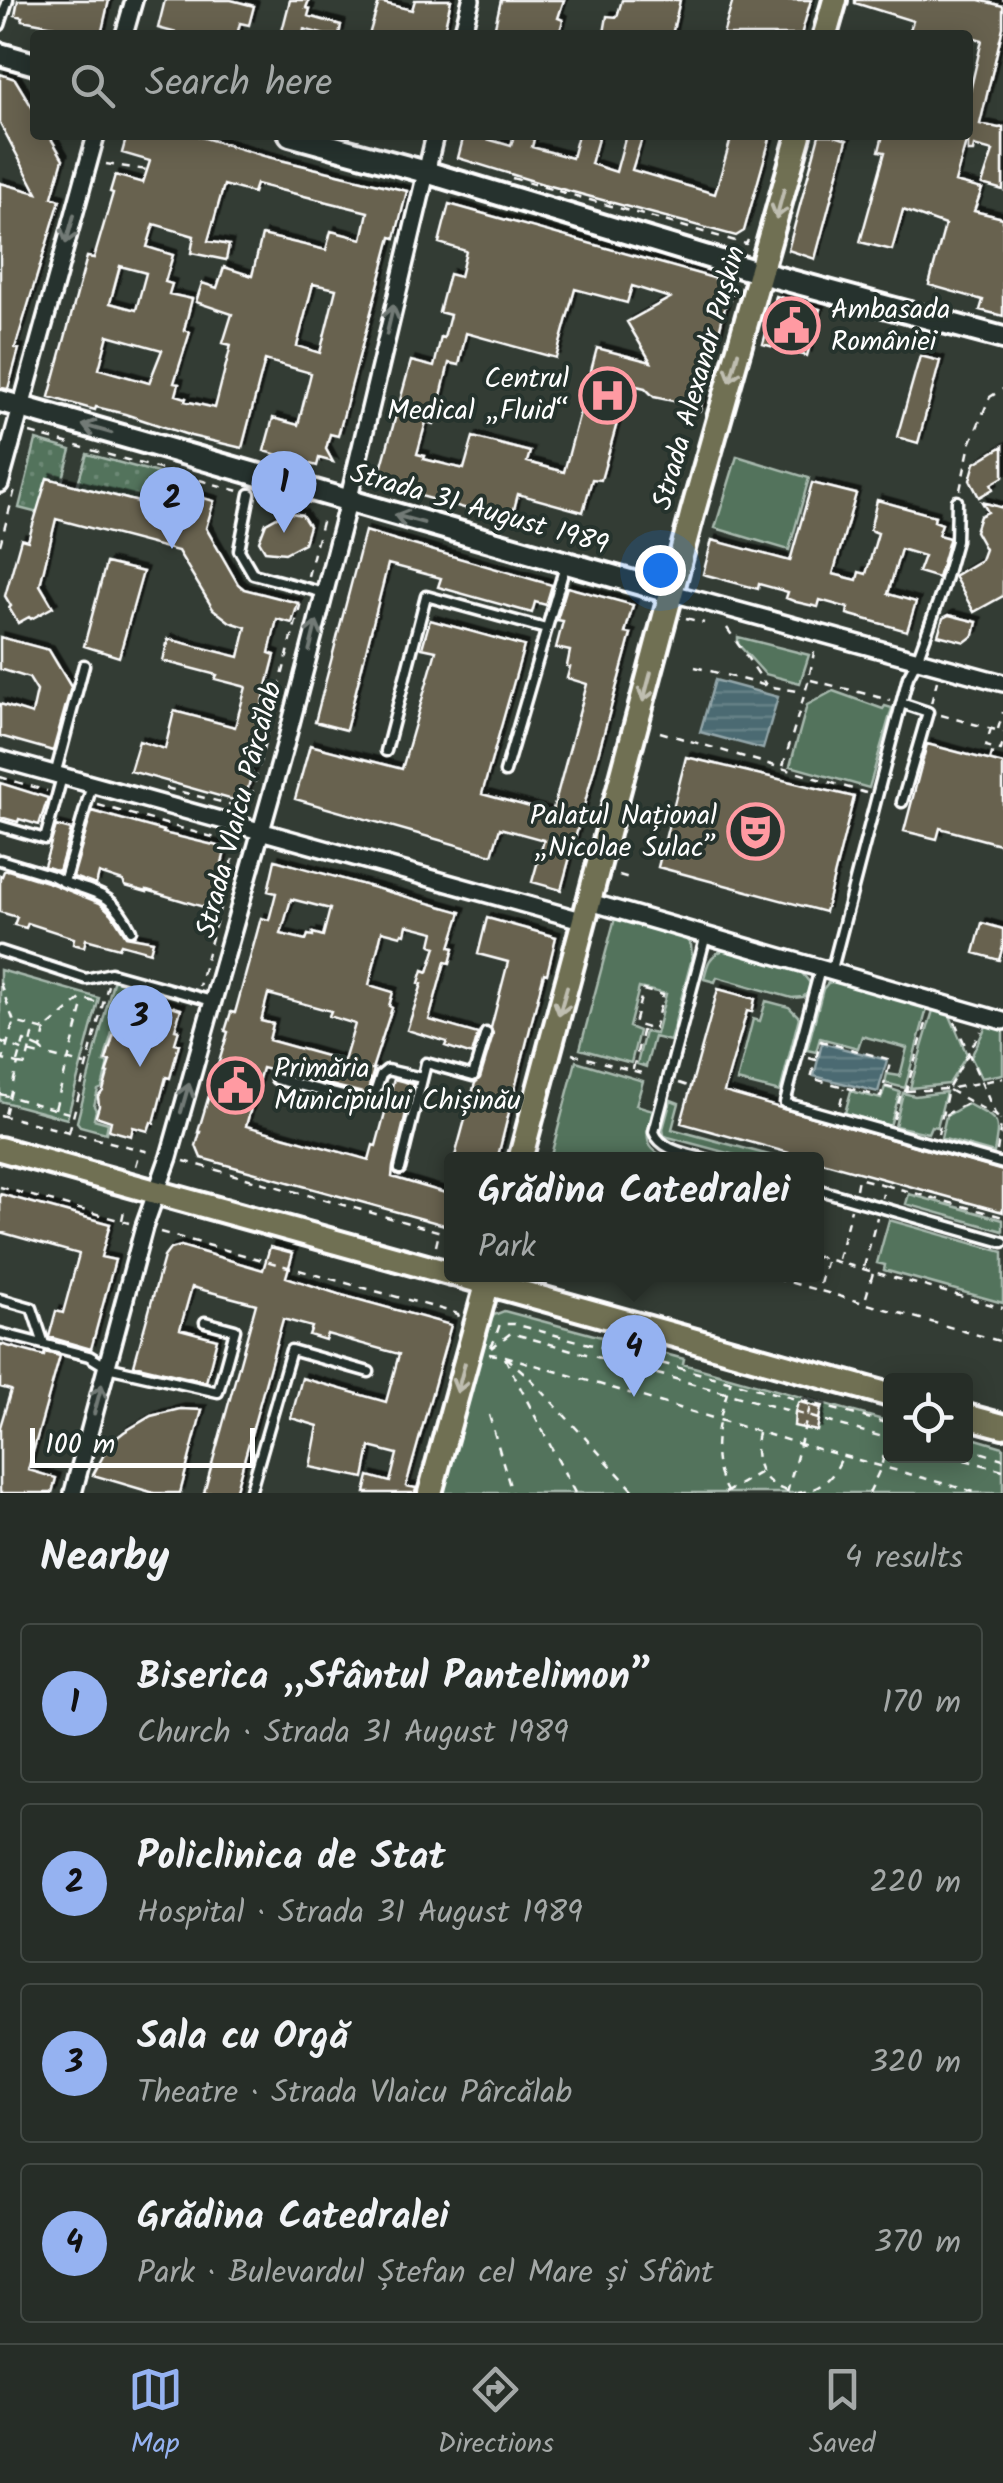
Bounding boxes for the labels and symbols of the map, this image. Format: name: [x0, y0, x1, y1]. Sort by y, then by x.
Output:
one-way arrow: [770, 188, 789, 219]
one-way arrow: [59, 213, 78, 244]
street label: Strada Alexandr Pușkin: [641, 241, 759, 515]
place label: Ambasada României: [831, 288, 950, 365]
public building icon: Ambasada României: [762, 296, 822, 356]
one-way arrow: [382, 305, 400, 337]
one-way arrow: [724, 350, 743, 382]
place label: Centrul Medical „Fluid“: [387, 357, 569, 434]
hospital icon: Centrul Medical „Fluid“: [578, 365, 638, 425]
one-way arrow: [82, 419, 113, 437]
pin: 1: [252, 450, 316, 533]
street label: Strada 31 August 1989: [345, 452, 614, 568]
pin: 2: [140, 466, 204, 549]
one-way arrow: [394, 508, 425, 527]
your location: [635, 545, 686, 596]
one-way arrow: [305, 621, 324, 652]
one-way arrow: [636, 671, 655, 702]
street label: Strada Vlaicu Pârcălab: [184, 677, 296, 943]
place label: Palatul Național „Nicolae Sulac”: [530, 794, 717, 871]
theatre icon: Palatul Național „Nicolae Sulac”: [726, 802, 786, 862]
pin: 3: [108, 984, 172, 1067]
one-way arrow: [552, 985, 571, 1016]
place label: Primăria Municipiului Chișinău: [274, 1047, 521, 1124]
public building icon: Primăria Municipiului Chișinău: [205, 1055, 265, 1115]
one-way arrow: [177, 1083, 196, 1114]
pin: 4: [602, 1314, 666, 1397]
one-way arrow: [451, 1362, 470, 1393]
one-way arrow: [90, 1384, 109, 1415]
scale bar: [30, 1423, 255, 1468]

